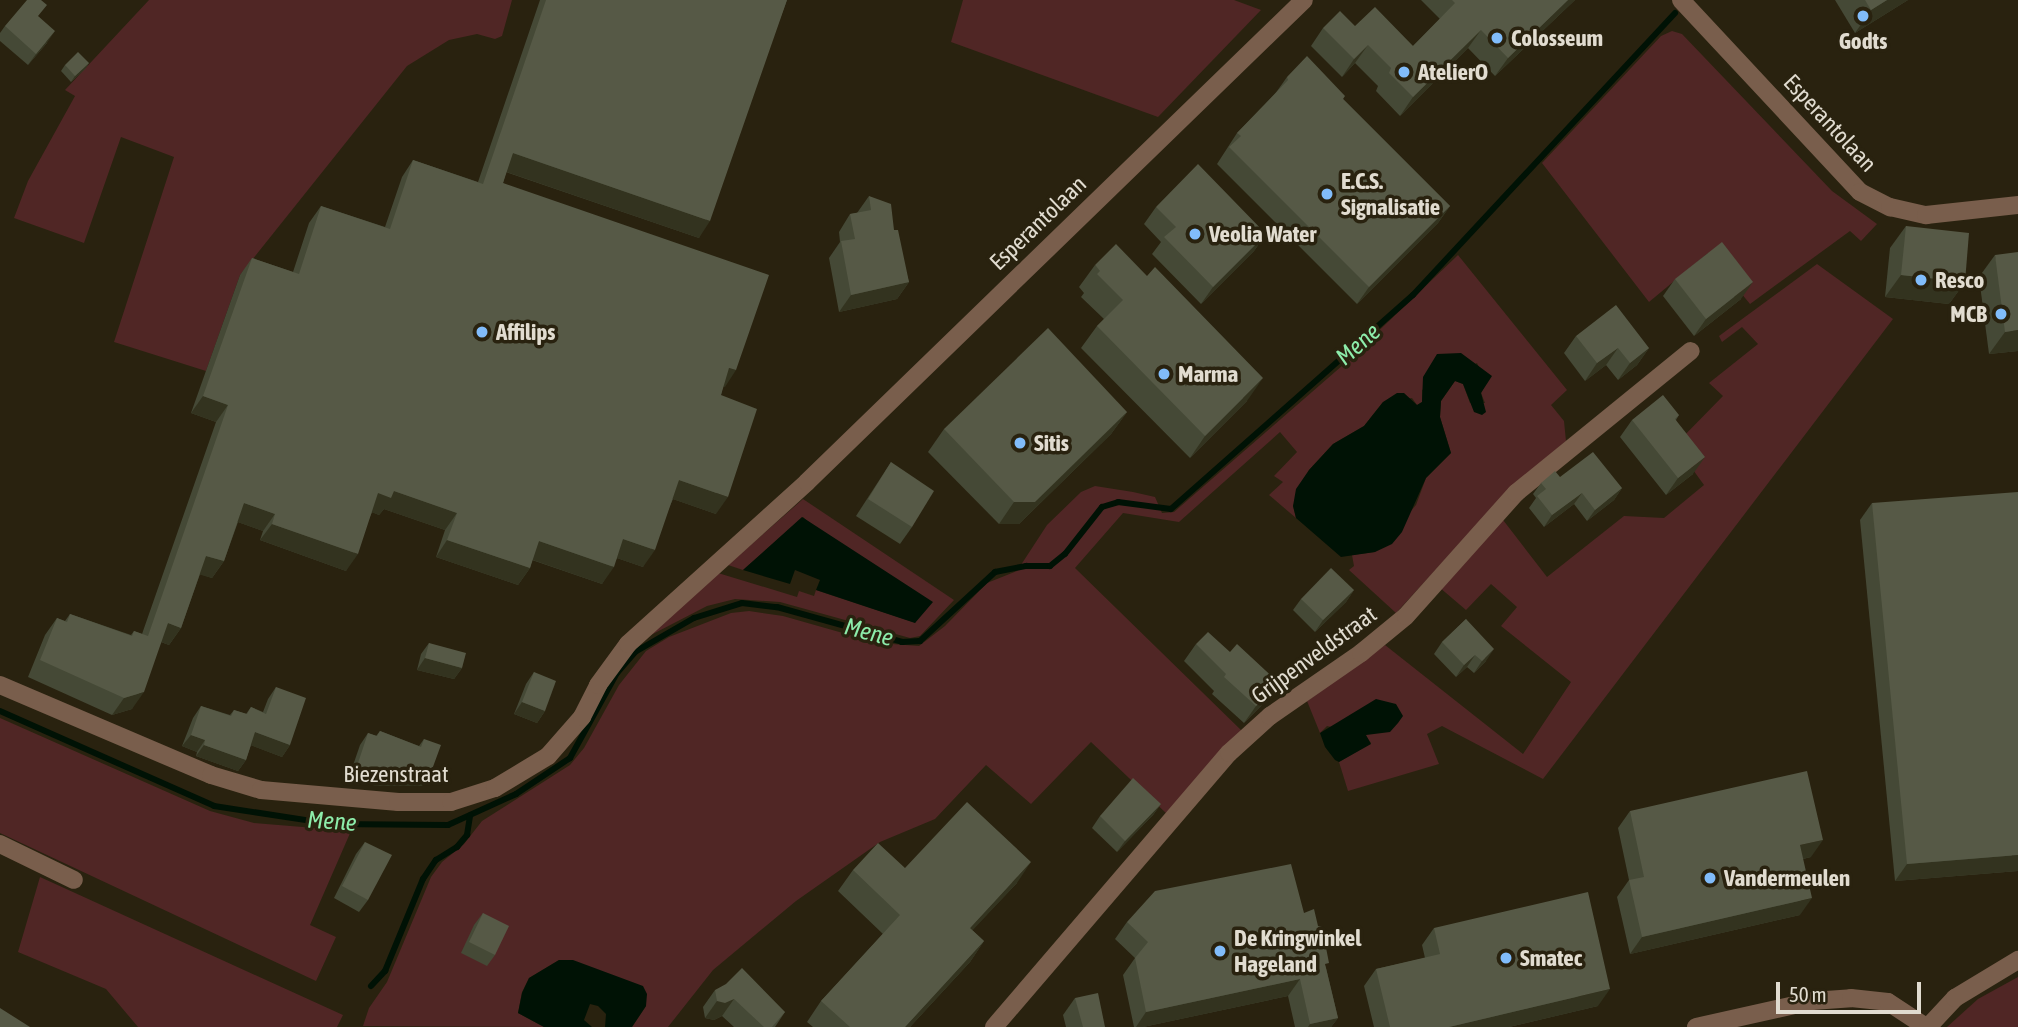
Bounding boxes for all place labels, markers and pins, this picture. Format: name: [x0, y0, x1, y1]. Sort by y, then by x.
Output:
marker: Godts: [1855, 8, 1871, 24]
place label: Colosseum: [1511, 24, 1603, 52]
place label: Godts: [1839, 27, 1887, 55]
marker: Colosseum: [1489, 30, 1505, 46]
place label: AtelierO: [1418, 58, 1488, 86]
marker: AtelierO: [1396, 64, 1412, 80]
place label: E.C.S. Signalisatie: [1341, 167, 1440, 221]
marker: E.C.S. Signalisatie: [1319, 186, 1335, 202]
place label: Veolia Water: [1209, 220, 1316, 248]
marker: Veolia Water: [1187, 226, 1203, 242]
place label: Resco: [1935, 266, 1984, 294]
marker: Resco: [1913, 272, 1929, 288]
place label: MCB: [1950, 300, 1987, 328]
marker: MCB: [1993, 306, 2009, 322]
place label: Affilips: [496, 318, 555, 346]
marker: Affilips: [474, 324, 490, 340]
place label: Marma: [1178, 360, 1238, 388]
marker: Marma: [1156, 366, 1172, 382]
place label: Sitis: [1034, 429, 1069, 457]
marker: Sitis: [1012, 435, 1028, 451]
place label: Vandermeulen: [1724, 864, 1850, 892]
marker: Vandermeulen: [1702, 870, 1718, 886]
place label: De Kringwinkel Hageland: [1234, 924, 1361, 978]
marker: De Kringwinkel Hageland: [1212, 943, 1228, 959]
place label: Smatec: [1520, 944, 1582, 972]
marker: Smatec: [1498, 950, 1514, 966]

